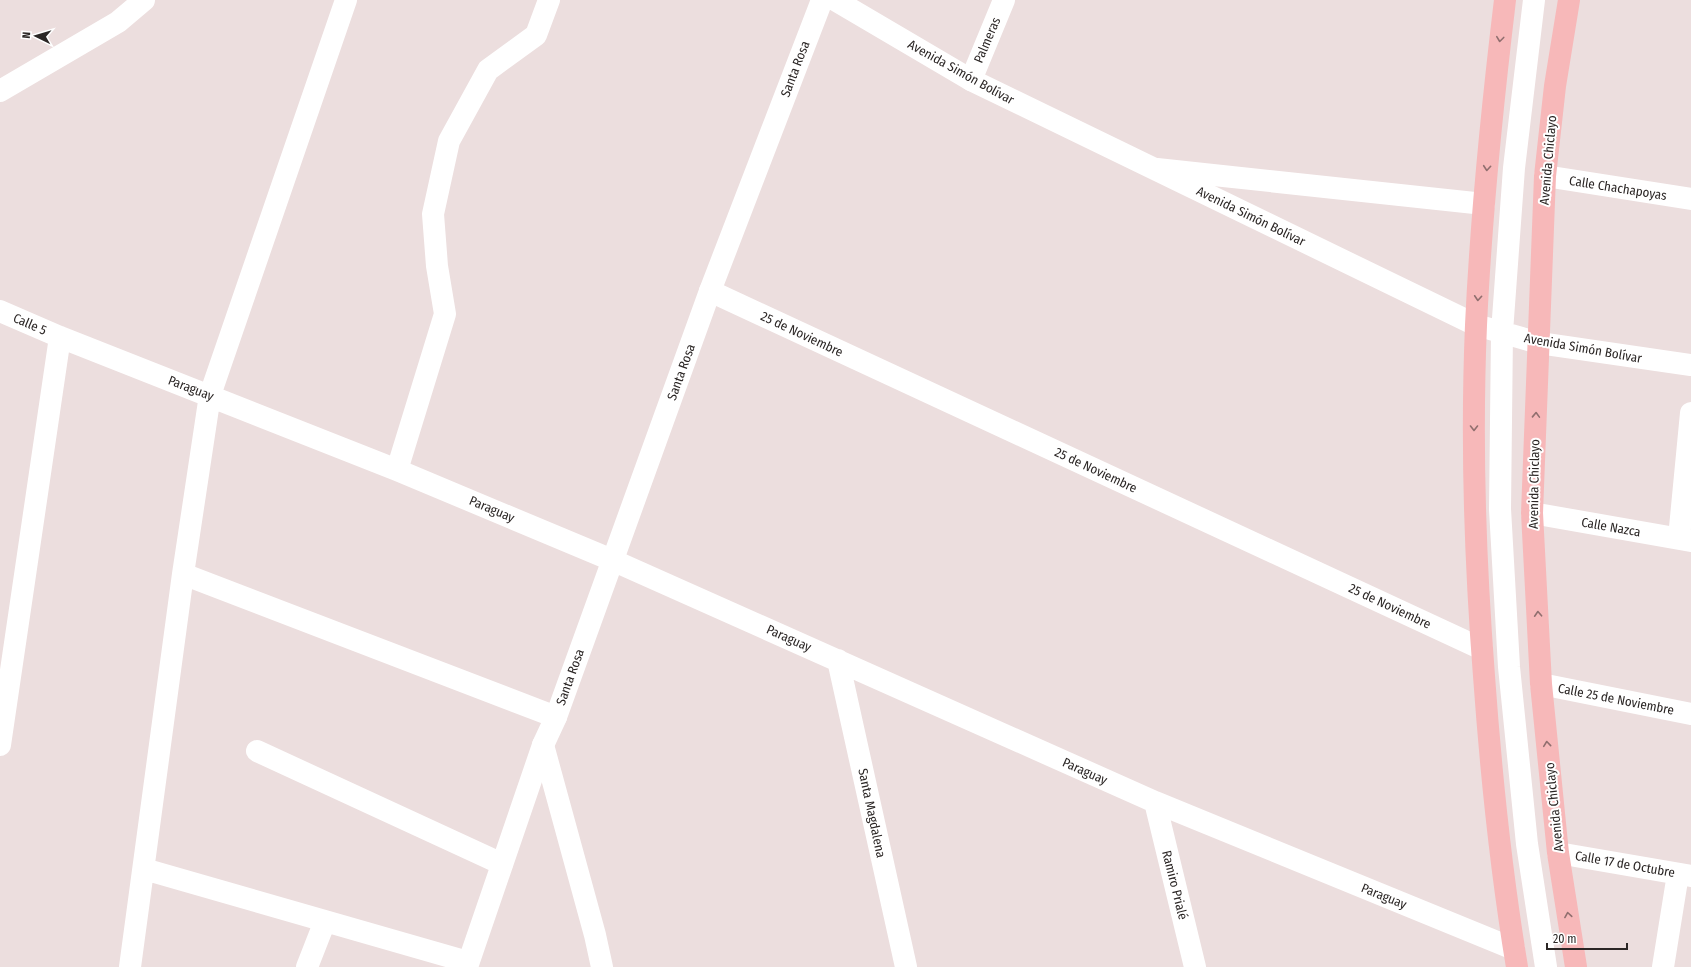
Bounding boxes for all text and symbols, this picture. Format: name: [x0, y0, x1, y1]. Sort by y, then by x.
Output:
street label: Palmeras: [971, 14, 1003, 65]
north arrow: [16, 16, 56, 56]
text: N: [20, 31, 33, 39]
one-way arrow: [1496, 36, 1505, 42]
street label: Avenida Simón Bolívar: [905, 37, 1017, 108]
street label: Santa Rosa: [777, 39, 813, 99]
street label: Avenida Chiclayo: [1537, 114, 1559, 205]
one-way arrow: [1483, 165, 1492, 171]
street label: Calle Chachapoyas: [1568, 173, 1668, 203]
street label: Avenida Simón Bolívar: [1194, 183, 1308, 249]
one-way arrow: [1474, 295, 1482, 301]
street label: 25 de Noviembre: [759, 308, 845, 360]
street label: Calle 5: [11, 310, 49, 338]
street label: Avenida Simón Bolívar: [1523, 330, 1643, 366]
street label: Santa Rosa: [664, 342, 698, 402]
street label: Paraguay: [166, 372, 216, 404]
one-way arrow: [1532, 412, 1540, 418]
one-way arrow: [1470, 425, 1478, 431]
street label: Avenida Chiclayo: [1526, 439, 1542, 529]
street label: 25 de Noviembre: [1053, 444, 1139, 496]
street label: Paraguay: [467, 493, 517, 525]
street label: Calle Nazca: [1580, 514, 1642, 540]
street label: 25 de Noviembre: [1347, 580, 1433, 632]
one-way arrow: [1533, 611, 1542, 617]
street label: Paraguay: [764, 621, 814, 655]
street label: Santa Rosa: [553, 647, 587, 707]
street label: Calle 25 de Noviembre: [1557, 680, 1675, 718]
one-way arrow: [1543, 741, 1552, 747]
street label: Paraguay: [1060, 754, 1110, 788]
street label: Avenida Chiclayo: [1542, 761, 1566, 852]
street label: Santa Magdalena: [855, 767, 889, 859]
street label: Calle 17 de Octubre: [1574, 848, 1676, 880]
street label: Ramiro Prialé: [1159, 849, 1191, 921]
street label: Paraguay: [1359, 880, 1409, 912]
one-way arrow: [1564, 912, 1573, 918]
scale bar: [1547, 925, 1627, 951]
text: 20 m: [1553, 932, 1577, 946]

